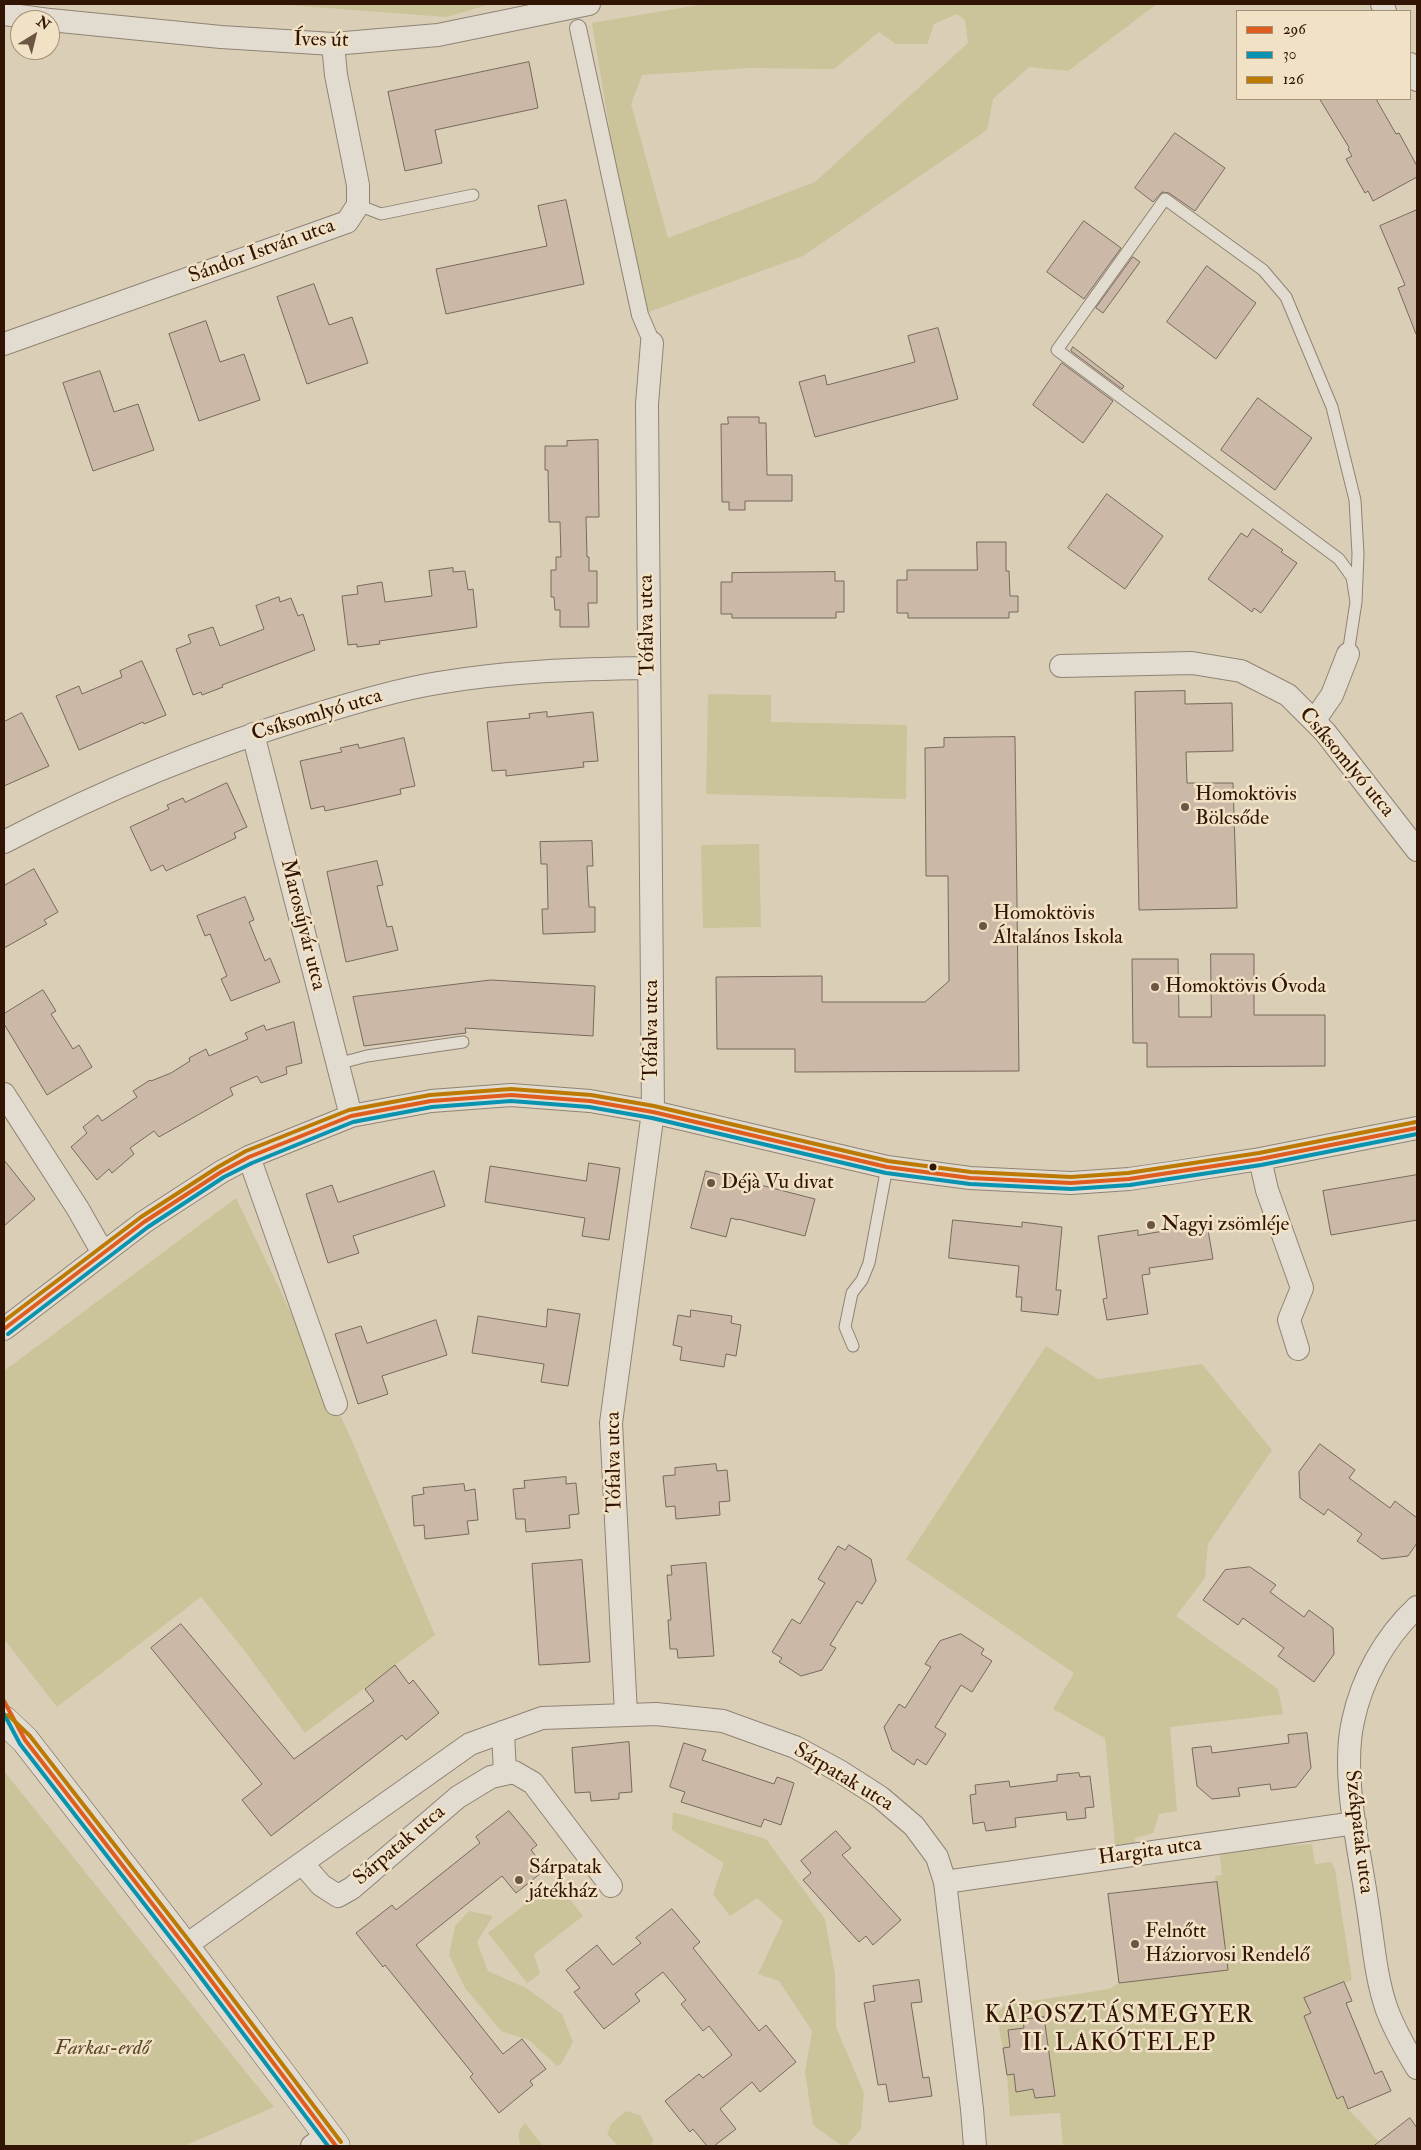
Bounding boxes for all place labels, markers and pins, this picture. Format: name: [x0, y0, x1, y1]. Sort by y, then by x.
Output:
place label: Homoktövis Bölcsőde: [1195, 782, 1297, 832]
marker: Homoktövis Bölcsőde: [1179, 801, 1191, 813]
place label: Homoktövis Általános Iskola: [993, 901, 1123, 951]
marker: Homoktövis Általános Iskola: [977, 920, 989, 932]
place label: Homoktövis Óvoda: [1165, 974, 1326, 1000]
marker: Homoktövis Óvoda: [1149, 981, 1161, 993]
unlabelled marker: [928, 1162, 938, 1172]
place label: Déjà Vu divat: [721, 1170, 834, 1196]
marker: Déjà Vu divat: [705, 1177, 717, 1189]
place label: Nagyi zsömléje: [1161, 1212, 1289, 1238]
marker: Nagyi zsömléje: [1145, 1219, 1157, 1231]
place label: Sárpatak játékház: [529, 1855, 602, 1905]
marker: Sárpatak játékház: [513, 1874, 525, 1886]
place label: Felnőtt Háziorvosi Rendelő: [1145, 1919, 1310, 1969]
marker: Felnőtt Háziorvosi Rendelő: [1129, 1938, 1141, 1950]

